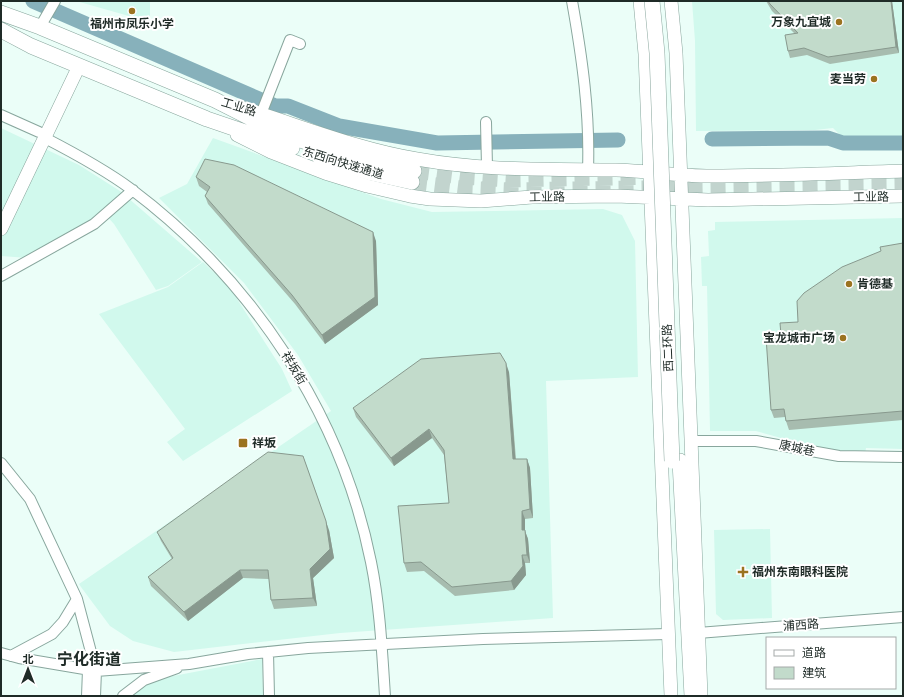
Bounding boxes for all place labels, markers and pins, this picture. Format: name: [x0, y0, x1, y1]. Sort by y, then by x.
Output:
marker: 福州市凤乐小学: [127, 6, 137, 16]
place label: 万象九宜城: [771, 14, 831, 29]
place label: 福州市凤乐小学: [90, 16, 174, 31]
marker: 万象九宜城: [834, 17, 844, 27]
place label: 麦当劳: [830, 71, 866, 86]
marker: 麦当劳: [869, 74, 879, 84]
place label: 肯德基: [857, 276, 893, 291]
marker: 肯德基: [844, 279, 854, 289]
place label: 宝龙城市广场: [763, 330, 835, 345]
marker: 宝龙城市广场: [838, 333, 848, 343]
place label: 祥坂: [252, 435, 276, 450]
marker: 祥坂: [237, 437, 249, 449]
place label: 福州东南眼科医院: [752, 564, 848, 579]
marker: 福州东南眼科医院: [737, 566, 749, 578]

